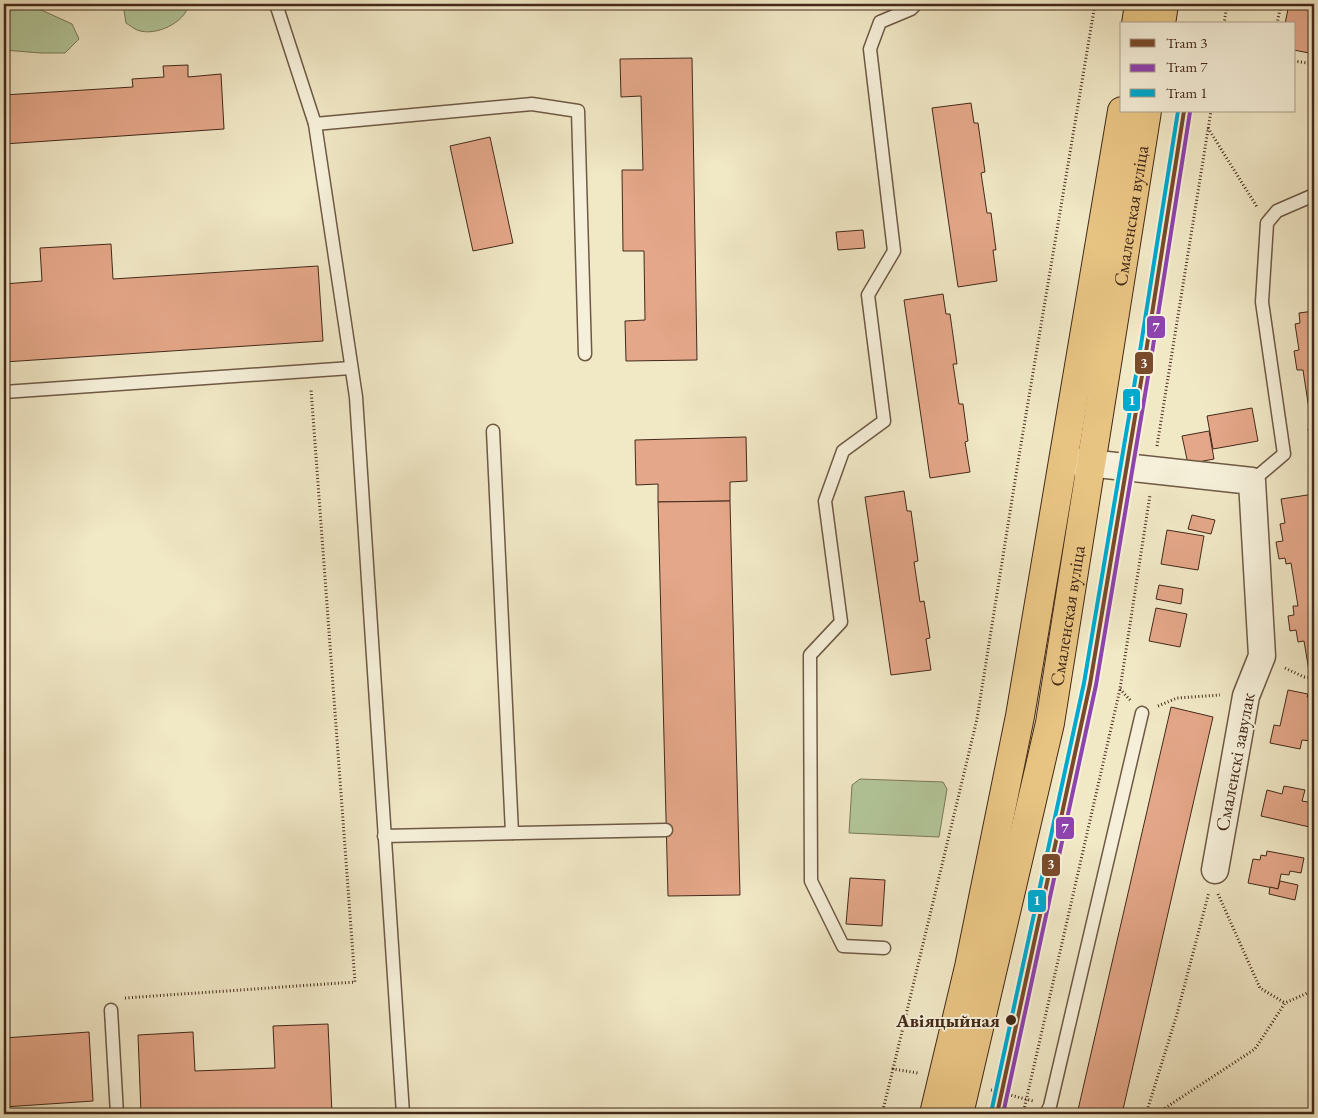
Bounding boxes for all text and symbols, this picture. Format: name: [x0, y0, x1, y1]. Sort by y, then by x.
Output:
legend: [1120, 22, 1296, 112]
text: Tram 3: [1166, 33, 1207, 52]
text: Tram 7: [1166, 57, 1208, 76]
text: Tram 1: [1166, 83, 1207, 102]
street label: Смаленская вуліца: [1107, 143, 1154, 288]
line badge: 7: [1146, 315, 1166, 339]
text: 7: [1152, 318, 1160, 336]
line badge: 3: [1134, 351, 1154, 375]
text: 3: [1140, 354, 1148, 372]
line badge: 1: [1122, 388, 1141, 412]
text: 1: [1128, 391, 1136, 409]
street label: Смаленская вуліца: [1043, 543, 1091, 688]
street label: Смаленскі завулак: [1209, 691, 1261, 833]
line badge: 7: [1055, 816, 1075, 840]
text: 7: [1061, 819, 1069, 837]
line badge: 3: [1041, 853, 1061, 877]
text: 3: [1047, 855, 1055, 873]
line badge: 1: [1027, 889, 1047, 913]
text: 1: [1033, 891, 1041, 909]
place label: Авіяцыйная: [895, 1008, 1000, 1033]
marker: Авіяцыйная: [1004, 1013, 1018, 1027]

